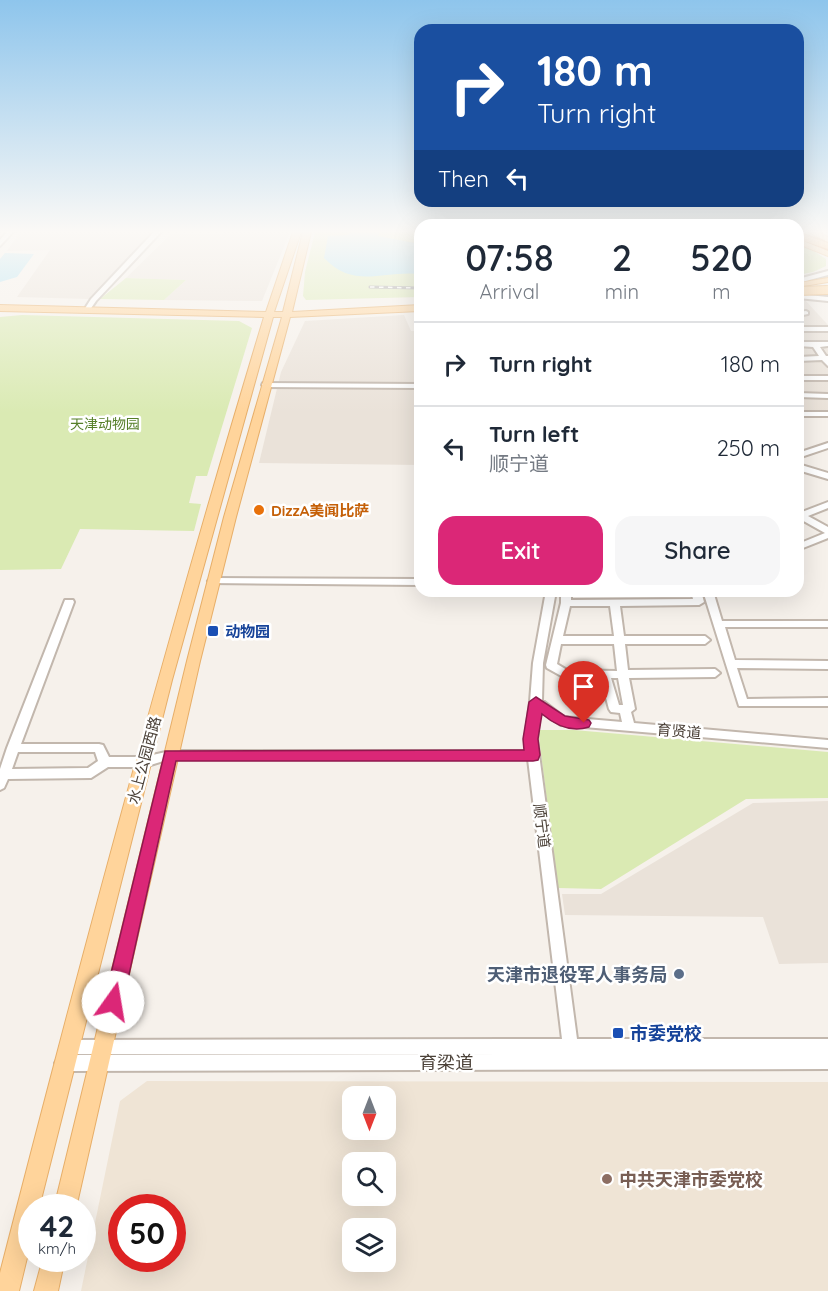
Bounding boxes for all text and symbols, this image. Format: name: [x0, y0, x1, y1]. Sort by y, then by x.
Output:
text: 180 m: [537, 44, 653, 97]
icon: right: [438, 48, 516, 126]
text: Turn right: [537, 96, 656, 130]
icon: left: [501, 162, 534, 195]
text: Then: [438, 165, 489, 193]
text: 07:58: [465, 235, 554, 280]
text: 2: [612, 235, 632, 280]
text: 520: [690, 235, 753, 280]
text: Arrival: [479, 279, 539, 304]
text: min: [605, 279, 639, 304]
text: m: [712, 279, 731, 304]
icon: right: [438, 348, 471, 381]
text: Turn right: [489, 350, 593, 378]
text: 180 m: [721, 350, 780, 378]
park label: 天津动物园: [70, 415, 140, 433]
text: Turn left: [489, 420, 579, 448]
icon: left: [438, 432, 471, 465]
text: 250 m: [717, 434, 780, 462]
text: 顺宁道: [489, 451, 549, 476]
place label: DizzA美闻比萨: [271, 501, 369, 520]
marker: DizzA美闻比萨: [252, 503, 266, 517]
button: Exit: [438, 516, 603, 585]
button: Share: [615, 516, 780, 585]
place label: 动物园: [225, 622, 270, 641]
marker: 动物园: [206, 624, 220, 638]
pin: [558, 661, 609, 723]
icon: arrive: [567, 670, 600, 703]
street label: 水上公园西路: [123, 714, 165, 806]
street label: 育贤道: [656, 720, 702, 742]
street label: 顺宁道: [530, 803, 554, 849]
place label: 天津市退役军人事务局: [487, 963, 667, 986]
marker: 天津市退役军人事务局: [672, 967, 686, 981]
position arrow: [81, 970, 145, 1034]
place label: 市委党校: [630, 1022, 702, 1045]
marker: 市委党校: [611, 1026, 625, 1040]
street label: 育梁道: [419, 1051, 473, 1074]
north arrow: [342, 1086, 396, 1140]
map controls: [342, 1086, 396, 1272]
button: search: [342, 1152, 396, 1206]
place label: 中共天津市委党校: [619, 1168, 763, 1191]
marker: 中共天津市委党校: [600, 1172, 614, 1186]
speed limit sign: 50: [108, 1194, 186, 1272]
text: 42: [40, 1207, 74, 1245]
button: layers: [342, 1218, 396, 1272]
text: km/h: [38, 1239, 76, 1258]

